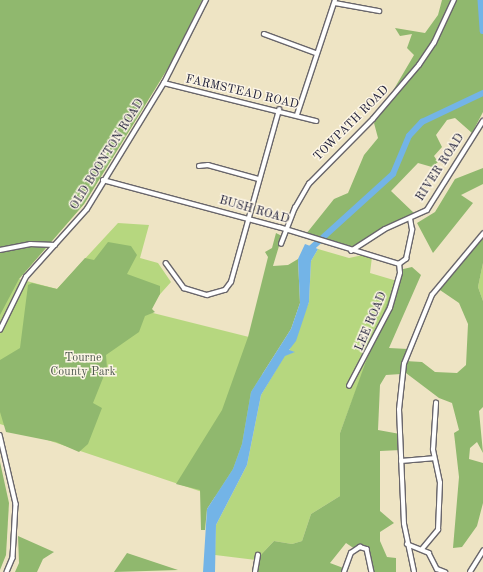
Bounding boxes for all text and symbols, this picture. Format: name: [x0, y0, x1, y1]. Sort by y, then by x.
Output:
street label: FARMSTEAD ROAD: [184, 73, 300, 113]
street label: TOWPATH ROAD: [311, 83, 393, 165]
street label: OLD BOONTON ROAD: [68, 97, 148, 213]
street label: RIVER ROAD: [414, 132, 468, 204]
street label: BUSH ROAD: [217, 194, 291, 228]
street label: LEE ROAD: [353, 290, 391, 354]
park label: Tourne County Park: [50, 352, 116, 380]

